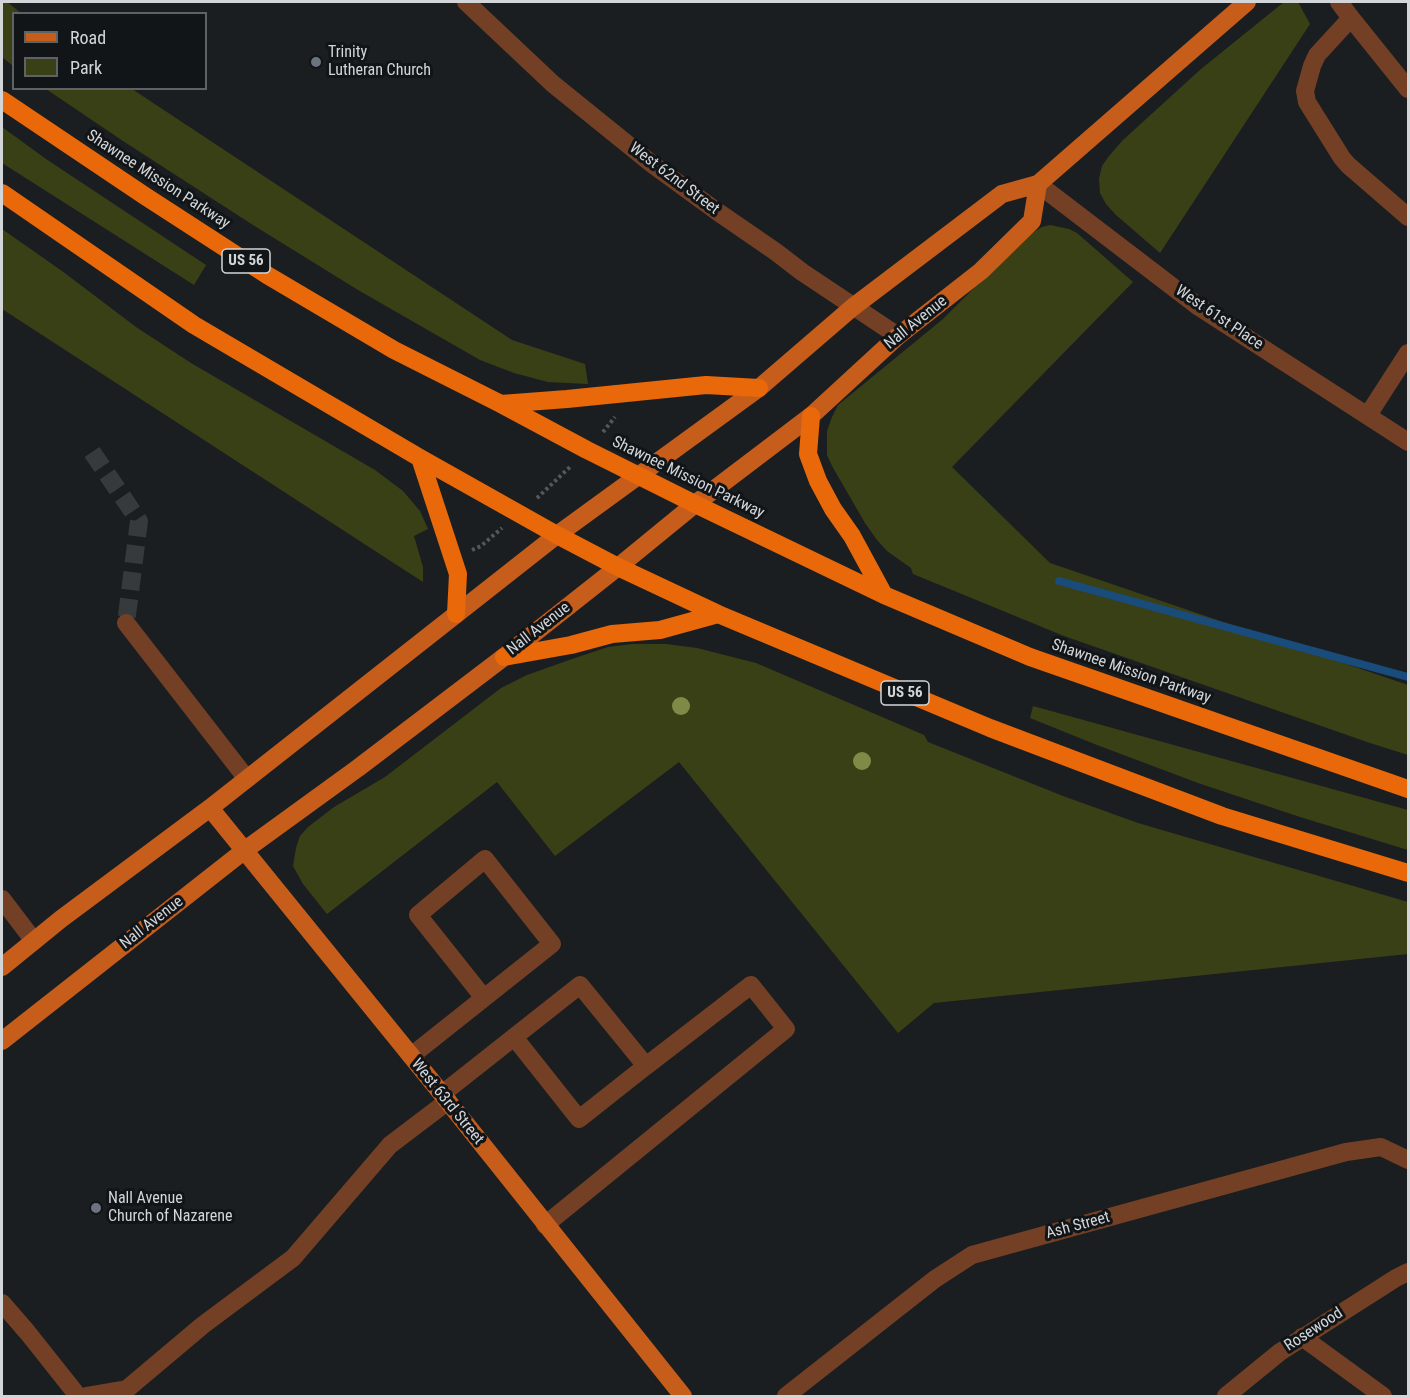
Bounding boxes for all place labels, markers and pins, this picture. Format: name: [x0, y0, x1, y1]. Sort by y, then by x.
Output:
place label: Trinity Lutheran Church: [328, 43, 431, 81]
marker: Trinity Lutheran Church: [309, 55, 323, 69]
place label: Nall Avenue Church of Nazarene: [108, 1189, 233, 1227]
marker: Nall Avenue Church of Nazarene: [89, 1201, 103, 1215]

